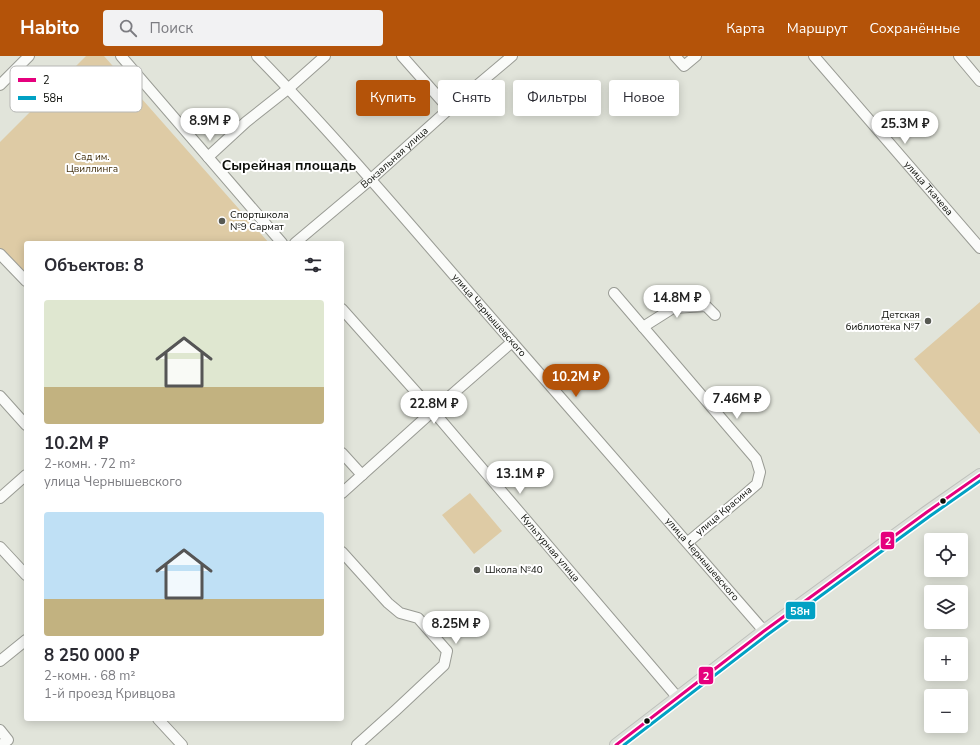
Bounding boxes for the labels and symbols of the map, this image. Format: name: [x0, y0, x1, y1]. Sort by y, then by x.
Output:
legend: [10, 66, 142, 112]
text: 2: [43, 73, 50, 88]
text: 58н: [43, 91, 63, 106]
pin: 8.9M ₽: [177, 108, 243, 142]
pin: 25.3M ₽: [868, 111, 942, 145]
street label: Вокзальная улица: [358, 124, 431, 192]
park label: Сад им. Цвиллинга: [66, 150, 118, 176]
district label: Сырейная площадь: [222, 156, 357, 175]
street label: улица Ткачева: [901, 158, 956, 219]
place label: Спортшкола №9 Сармат: [230, 208, 289, 234]
marker: Спортшкола №9 Сармат: [217, 216, 227, 226]
street label: улица Чернышевского: [449, 271, 530, 360]
pin: 14.8M ₽: [640, 285, 714, 319]
place label: Детская библиотека №7: [846, 308, 920, 334]
marker: Детская библиотека №7: [923, 316, 933, 326]
pin: 10.2M ₽: [539, 364, 613, 398]
pin: 7.46M ₽: [700, 386, 774, 420]
pin: 22.8M ₽: [397, 391, 471, 425]
pin: 13.1M ₽: [483, 461, 557, 495]
street label: улица Красина: [693, 483, 755, 539]
unlabelled marker: [938, 496, 948, 506]
street label: Культурная улица: [517, 511, 583, 585]
street label: улица Чернышевского: [662, 515, 742, 604]
line badge: 2: [880, 531, 895, 550]
text: 2: [885, 534, 892, 549]
place label: Школа №40: [485, 563, 543, 577]
marker: Школа №40: [472, 565, 482, 575]
line badge: 58н: [785, 601, 816, 620]
text: 58н: [790, 604, 810, 619]
pin: 8.25M ₽: [419, 611, 493, 645]
line badge: 2: [698, 666, 714, 685]
text: 2: [703, 669, 710, 684]
unlabelled marker: [642, 716, 652, 726]

